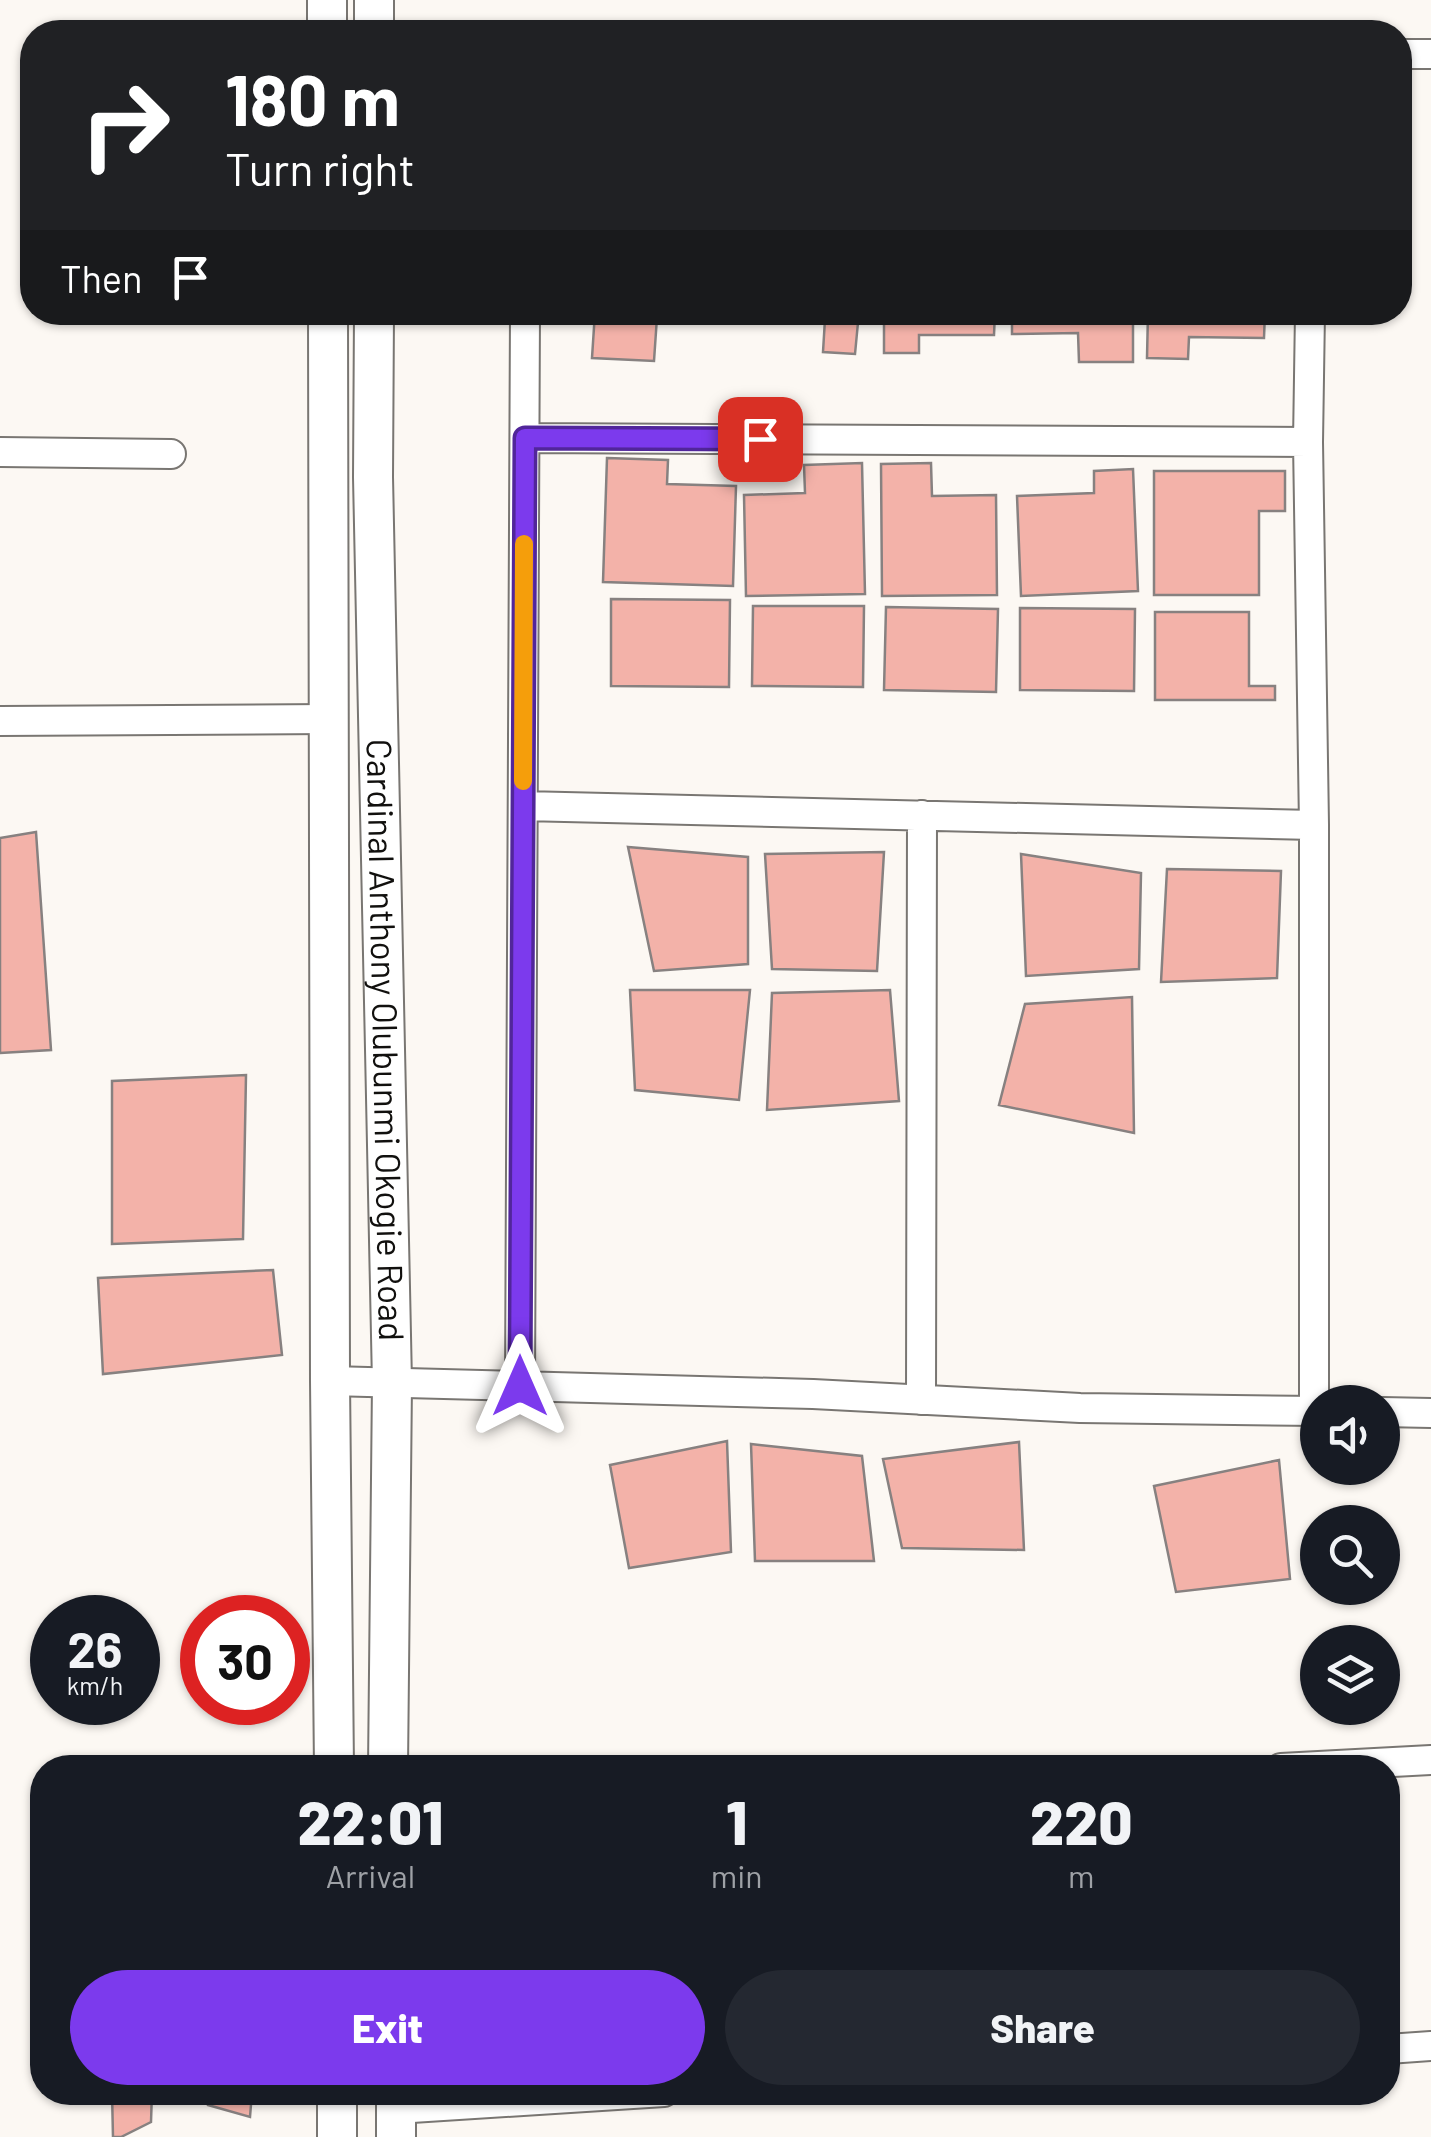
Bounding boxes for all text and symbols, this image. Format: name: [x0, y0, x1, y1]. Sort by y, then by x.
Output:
text: 180 m: [225, 56, 400, 140]
icon: right: [60, 60, 190, 190]
text: Turn right: [225, 141, 415, 195]
icon: arrive: [163, 250, 218, 305]
text: Then: [60, 255, 143, 301]
pin: [718, 397, 803, 482]
icon: arrive: [733, 412, 788, 467]
street label: Cardinal Anthony Olubunmi Okogie Road: [359, 738, 414, 1341]
position arrow: [468, 1334, 572, 1438]
map controls: [1300, 1385, 1400, 1725]
button: sound: [1300, 1385, 1400, 1485]
button: search: [1300, 1505, 1400, 1605]
speed limit sign: 30: [180, 1595, 310, 1725]
text: 26: [68, 1618, 122, 1678]
button: layers: [1300, 1625, 1400, 1725]
text: km/h: [67, 1670, 123, 1700]
text: 22:01: [297, 1785, 443, 1857]
text: 1: [726, 1785, 747, 1857]
text: 220: [1030, 1785, 1133, 1857]
text: Arrival: [326, 1856, 415, 1894]
text: min: [711, 1856, 763, 1894]
text: m: [1068, 1856, 1095, 1894]
button: Exit: [70, 1970, 705, 2085]
button: Share: [725, 1970, 1360, 2085]

